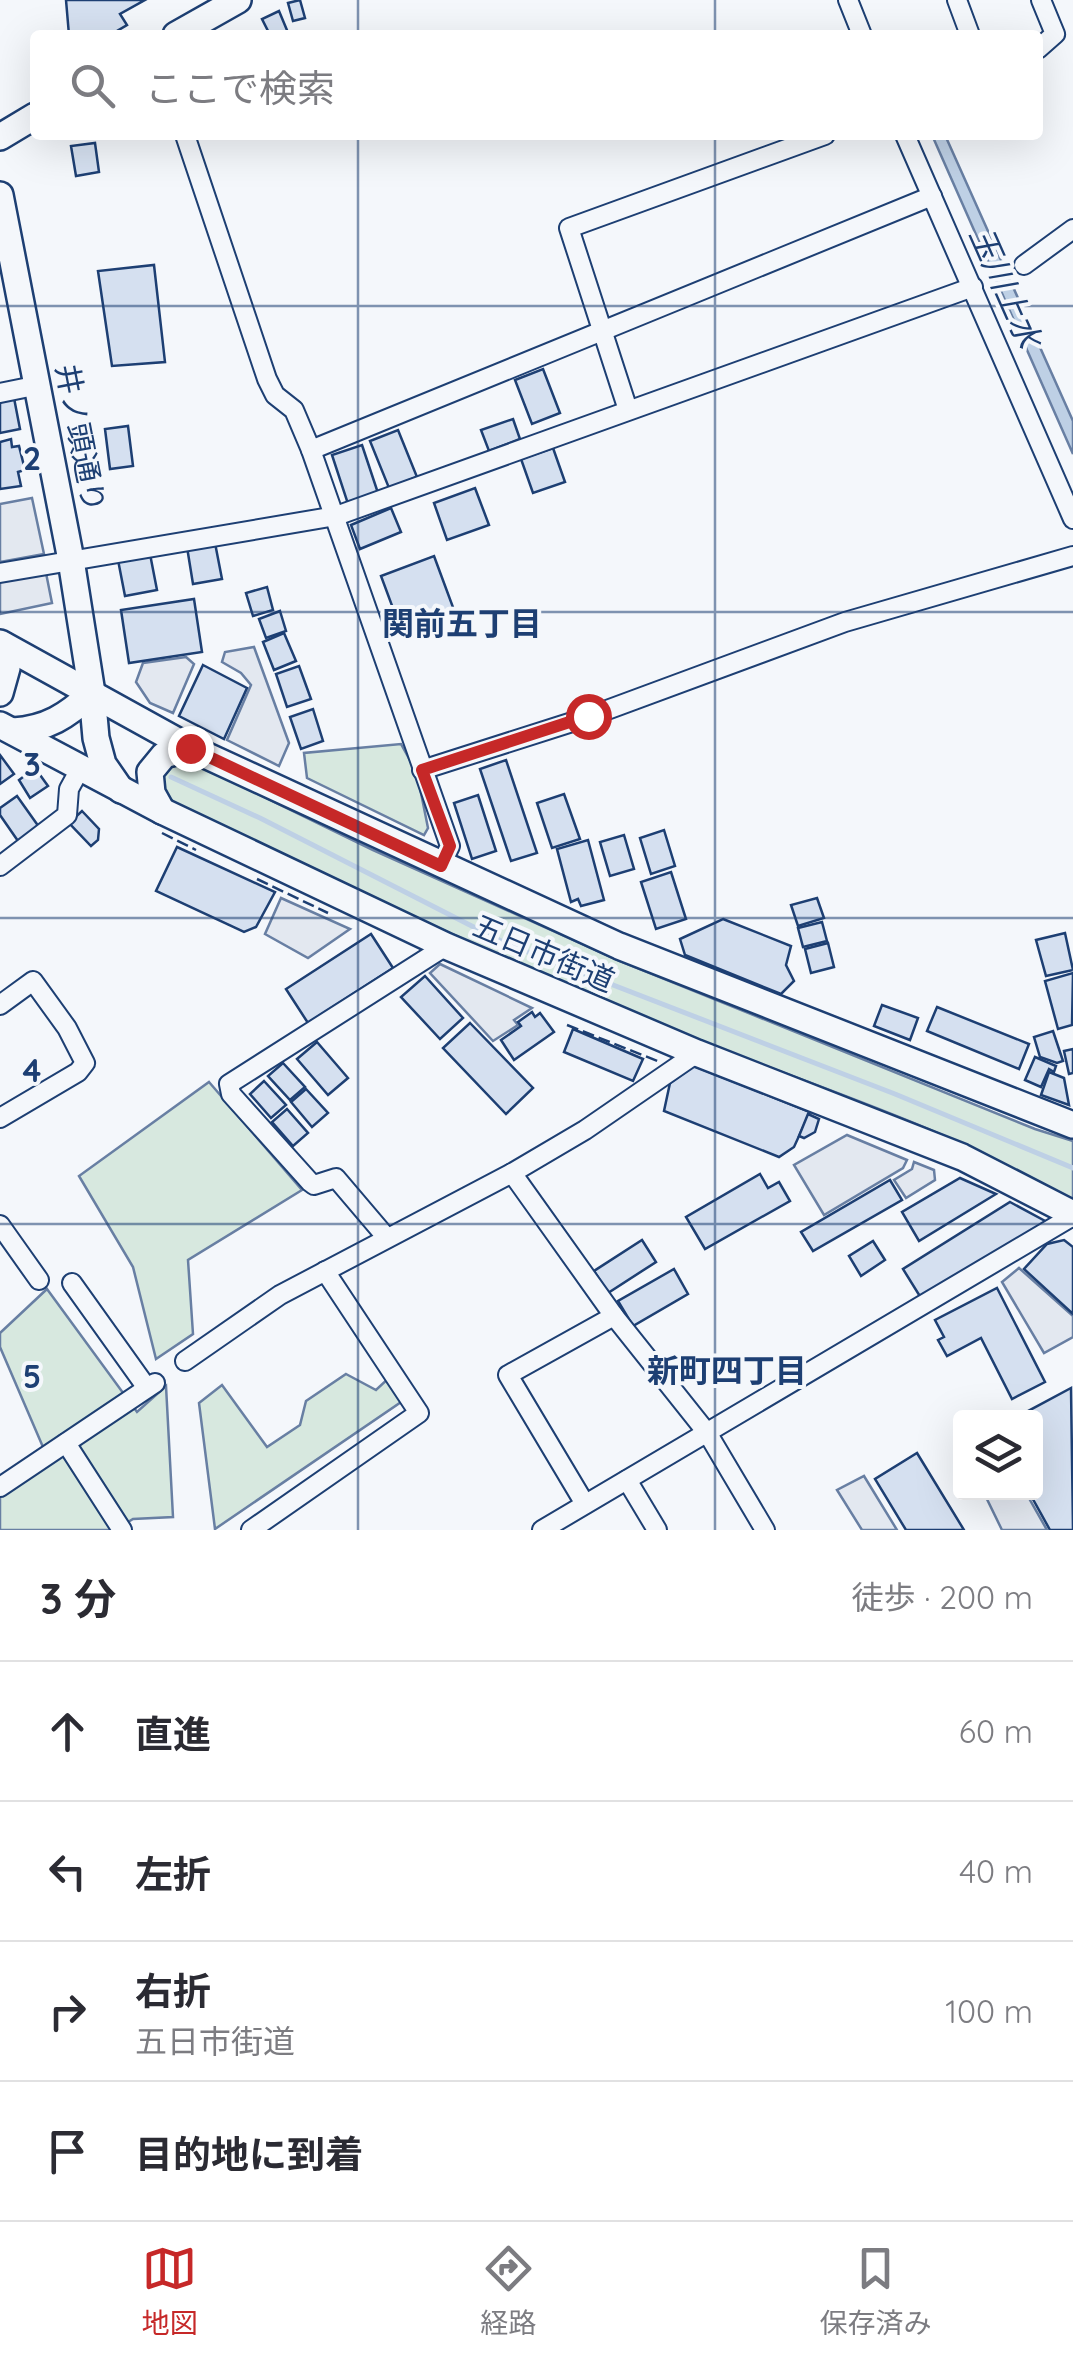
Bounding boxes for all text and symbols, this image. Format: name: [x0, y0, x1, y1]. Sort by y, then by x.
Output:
search box: [30, 30, 1043, 140]
icon: search: [65, 58, 120, 113]
text: ここで検索: [145, 64, 335, 112]
water label: 玉川上水: [962, 220, 1052, 356]
street label: 井ノ頭通り: [48, 361, 114, 515]
text: 2: [23, 438, 41, 478]
district label: 関前五丁目: [382, 603, 542, 643]
route start: [566, 694, 612, 740]
route end: [168, 726, 214, 772]
text: 3: [23, 744, 41, 784]
street label: 五日市街道: [468, 906, 620, 1000]
text: 4: [23, 1050, 42, 1090]
district label: 新町四丁目: [647, 1350, 807, 1390]
text: 5: [23, 1356, 41, 1396]
map controls: [953, 1410, 1043, 1500]
button: layers: [953, 1410, 1043, 1500]
text: 3 分: [40, 1572, 116, 1625]
text: 徒歩 · 200 m: [852, 1577, 1033, 1617]
icon: ahead: [40, 1704, 95, 1759]
text: 直進: [135, 1710, 211, 1758]
text: 60 m: [959, 1711, 1033, 1751]
icon: left: [40, 1844, 95, 1899]
text: 左折: [135, 1850, 211, 1898]
text: 40 m: [959, 1851, 1033, 1891]
text: 右折: [135, 1967, 211, 2015]
icon: right: [40, 1984, 95, 2039]
text: 100 m: [945, 1991, 1033, 2031]
text: 五日市街道: [135, 2021, 295, 2061]
icon: arrive: [40, 2124, 95, 2179]
text: 目的地に到着: [135, 2130, 363, 2178]
tab: 地図: [141, 2241, 198, 2341]
tab: 経路: [480, 2241, 537, 2341]
tab: 保存済み: [819, 2241, 932, 2341]

